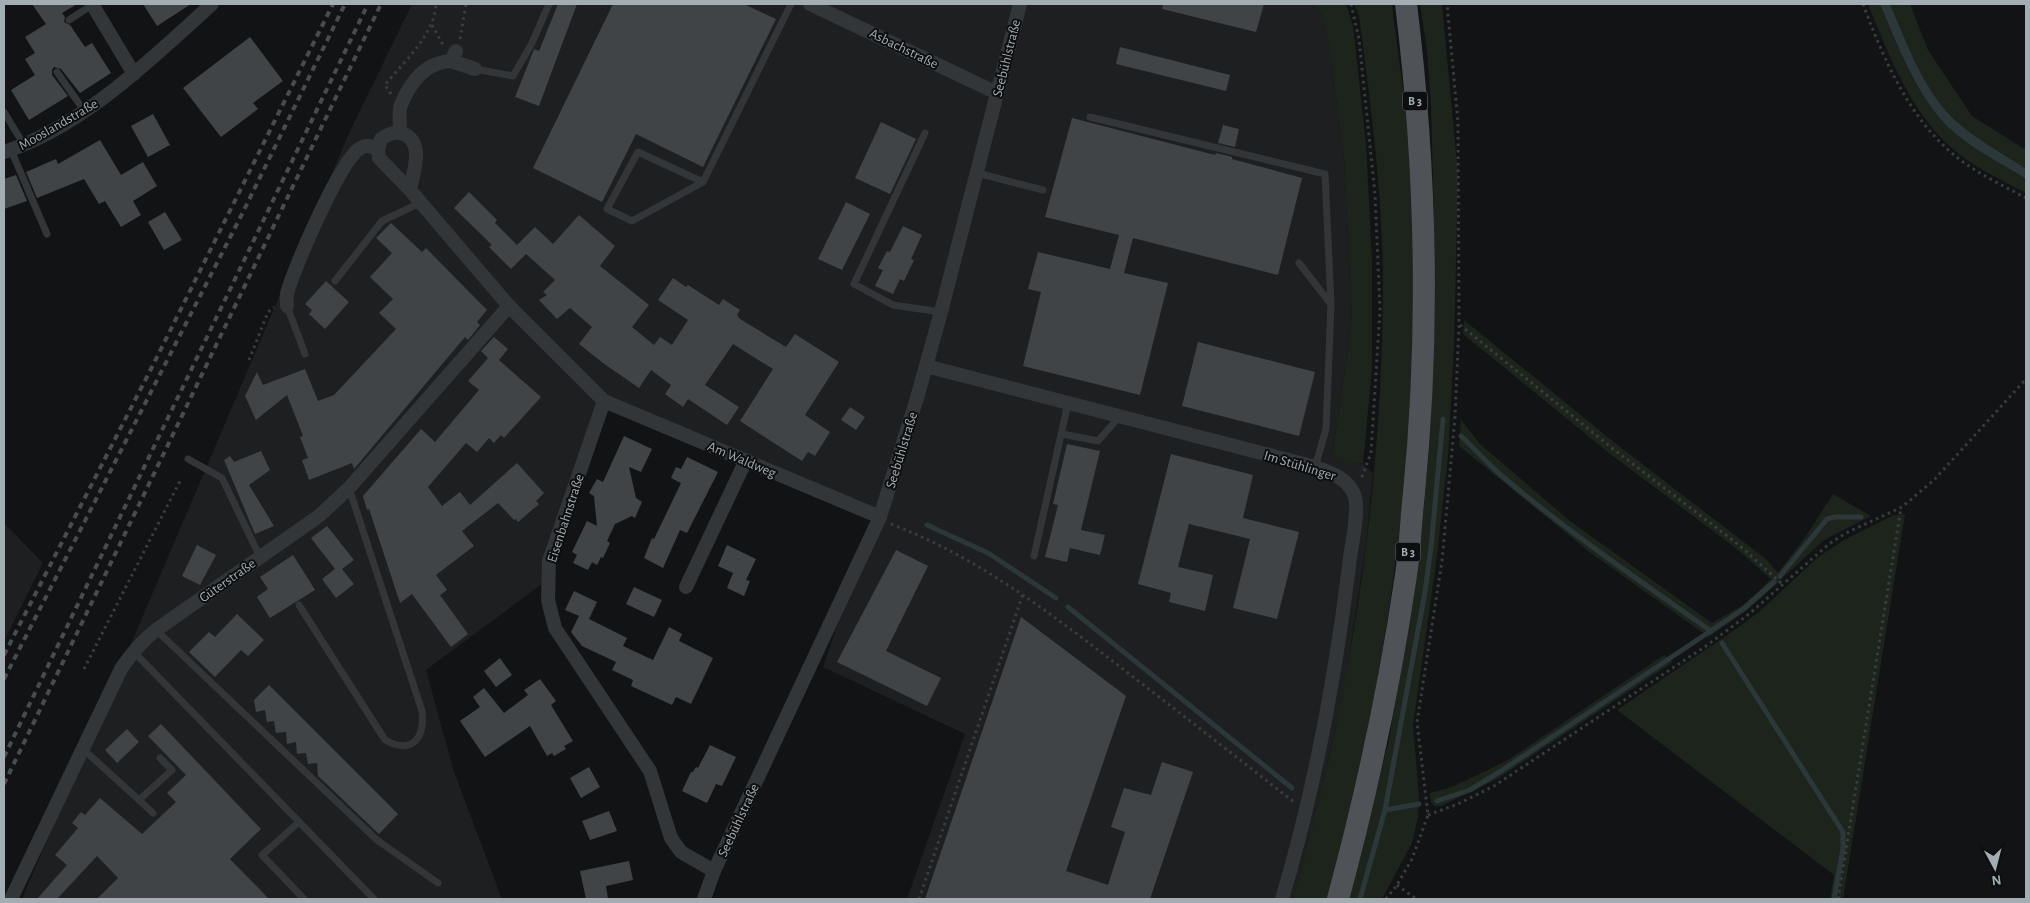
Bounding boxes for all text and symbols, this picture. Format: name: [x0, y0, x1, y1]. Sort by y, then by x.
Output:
street label: Seebühlstraße: [991, 18, 1023, 98]
street label: Asbachstraße: [867, 26, 940, 71]
road number: B 3: [1402, 92, 1428, 110]
street label: Mooslandstraße: [17, 97, 100, 153]
street label: Seebühlstraße: [884, 410, 920, 490]
street label: Am Waldweg: [705, 439, 778, 481]
street label: Im Stühlinger: [1262, 448, 1338, 484]
street label: Eisenbahnstraße: [545, 473, 587, 564]
road number: B 3: [1396, 542, 1420, 562]
street label: Güterstraße: [197, 556, 258, 605]
street label: Seebühlstraße: [716, 782, 762, 859]
north arrow: [1970, 843, 2020, 893]
text: N: [1991, 872, 2002, 887]

